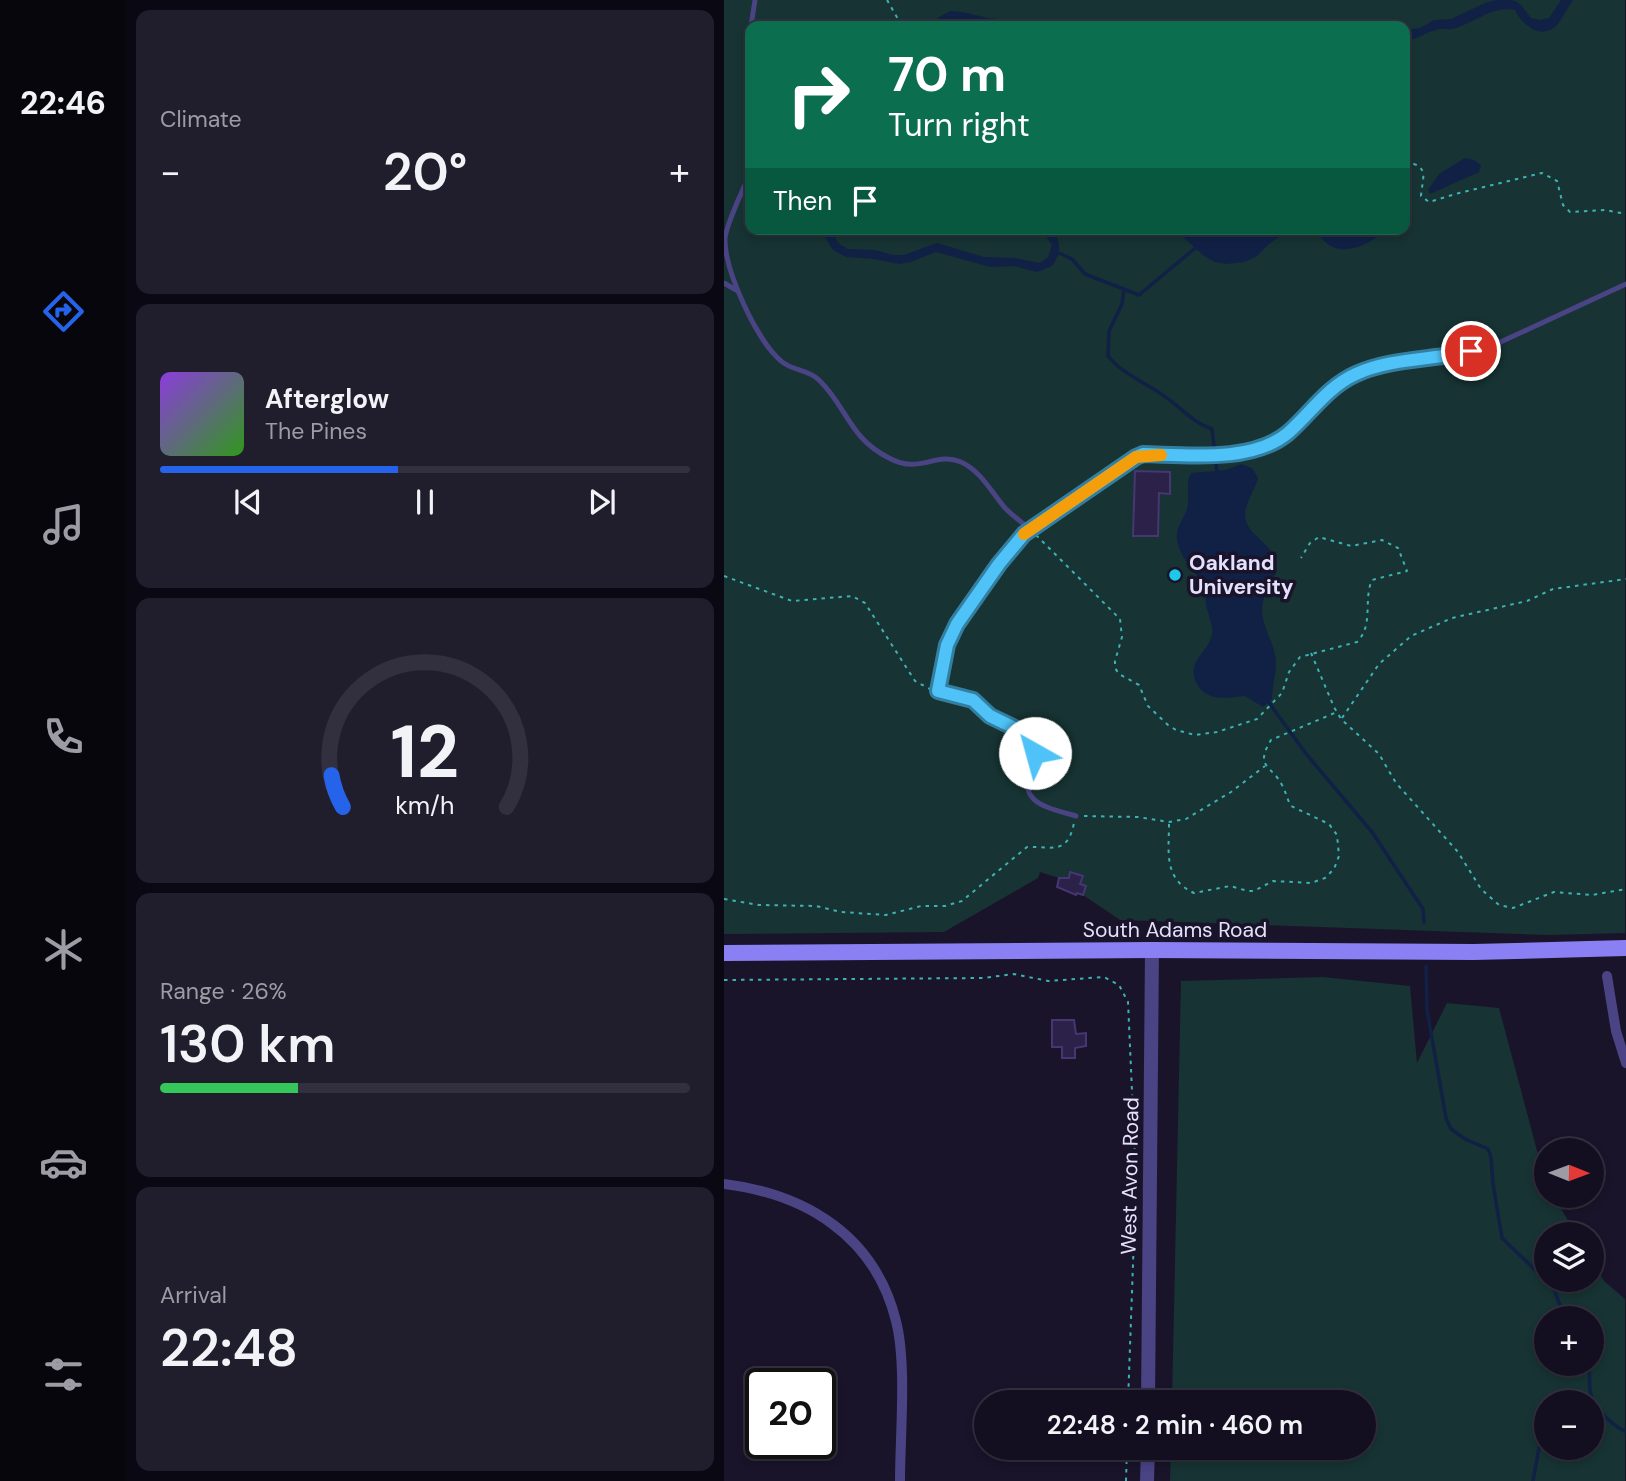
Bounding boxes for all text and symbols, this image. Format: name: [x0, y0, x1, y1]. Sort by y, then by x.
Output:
text: 70 m: [888, 42, 1006, 106]
icon: right: [773, 49, 864, 140]
text: 22:46: [20, 82, 106, 124]
text: Climate: [160, 104, 242, 134]
text: Turn right: [888, 104, 1030, 146]
text: 20°: [383, 138, 467, 206]
text: −: [160, 147, 181, 197]
text: +: [669, 147, 690, 197]
icon: arrive: [846, 182, 884, 220]
text: Then: [773, 184, 832, 218]
icon: directions: [39, 287, 88, 336]
pin: [1441, 321, 1501, 381]
icon: arrive: [1452, 332, 1490, 370]
text: Afterglow: [265, 382, 389, 416]
text: The Pines: [265, 416, 367, 446]
icon: previous: [229, 483, 267, 521]
icon: pause: [406, 483, 444, 521]
icon: next: [583, 483, 621, 521]
icon: music: [39, 500, 88, 549]
place label: Oakland University: [1189, 549, 1294, 601]
marker: Oakland University: [1167, 567, 1183, 583]
text: 12: [391, 705, 459, 800]
icon: phone: [39, 712, 88, 761]
position arrow: [998, 716, 1072, 790]
text: km/h: [395, 788, 455, 821]
street label: South Adams Road: [1083, 916, 1267, 944]
icon: climate: [39, 925, 88, 974]
text: Range · 26%: [160, 976, 287, 1006]
text: 130 km: [160, 1010, 335, 1078]
street label: West Avon Road: [1115, 1097, 1145, 1255]
icon: car: [39, 1138, 88, 1187]
north arrow: [1534, 1138, 1604, 1208]
map controls: [1534, 1138, 1604, 1460]
button: layers: [1534, 1222, 1604, 1292]
text: Arrival: [160, 1280, 227, 1310]
button: +: [1534, 1306, 1604, 1376]
text: 22:48: [160, 1314, 298, 1382]
icon: filters: [39, 1350, 88, 1399]
speed limit sign: 20: [745, 1368, 836, 1459]
button: −: [1534, 1390, 1604, 1460]
text: 22:48 · 2 min · 460 m: [1047, 1408, 1303, 1442]

